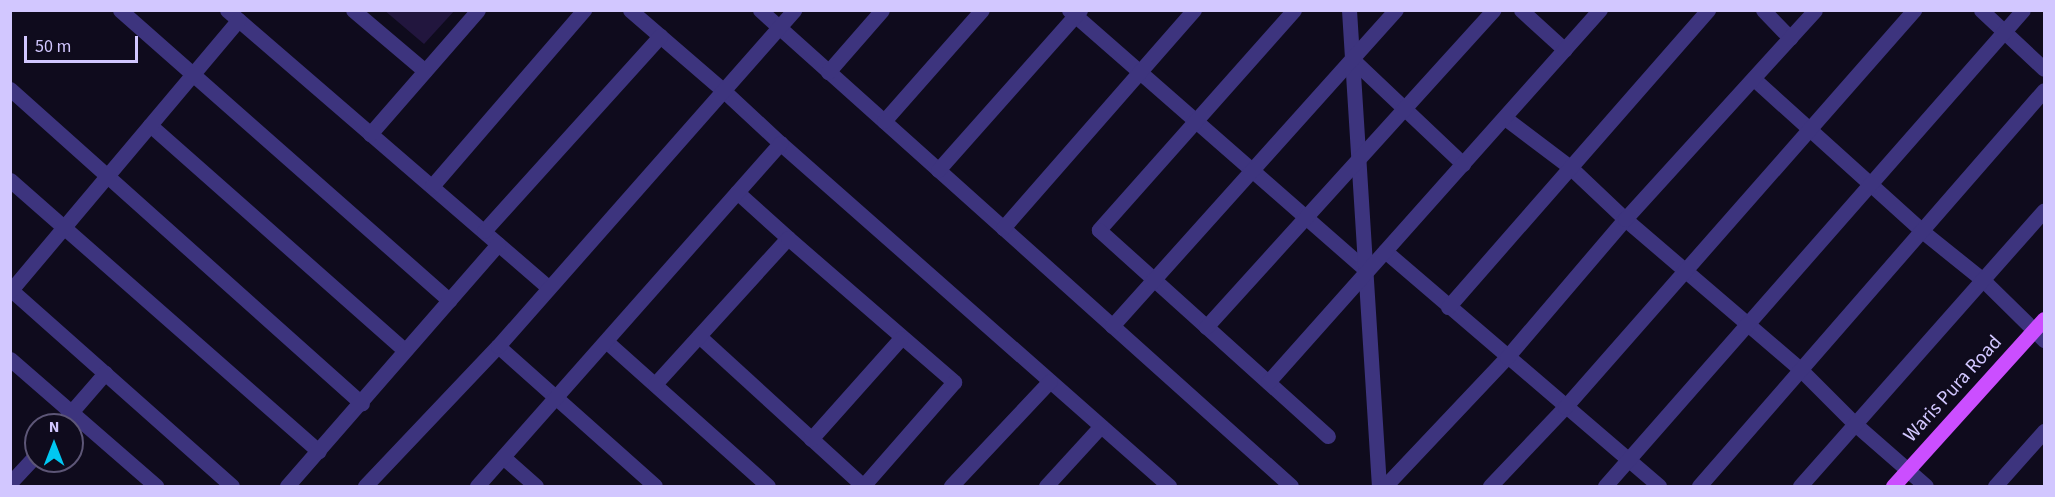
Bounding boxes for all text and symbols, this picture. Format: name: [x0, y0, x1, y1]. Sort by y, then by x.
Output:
scale bar: [27, 24, 141, 62]
text: 50 m: [35, 34, 71, 59]
street label: Waris Pura Road: [1899, 331, 2007, 447]
north arrow: [24, 413, 84, 473]
text: N: [49, 416, 59, 438]

